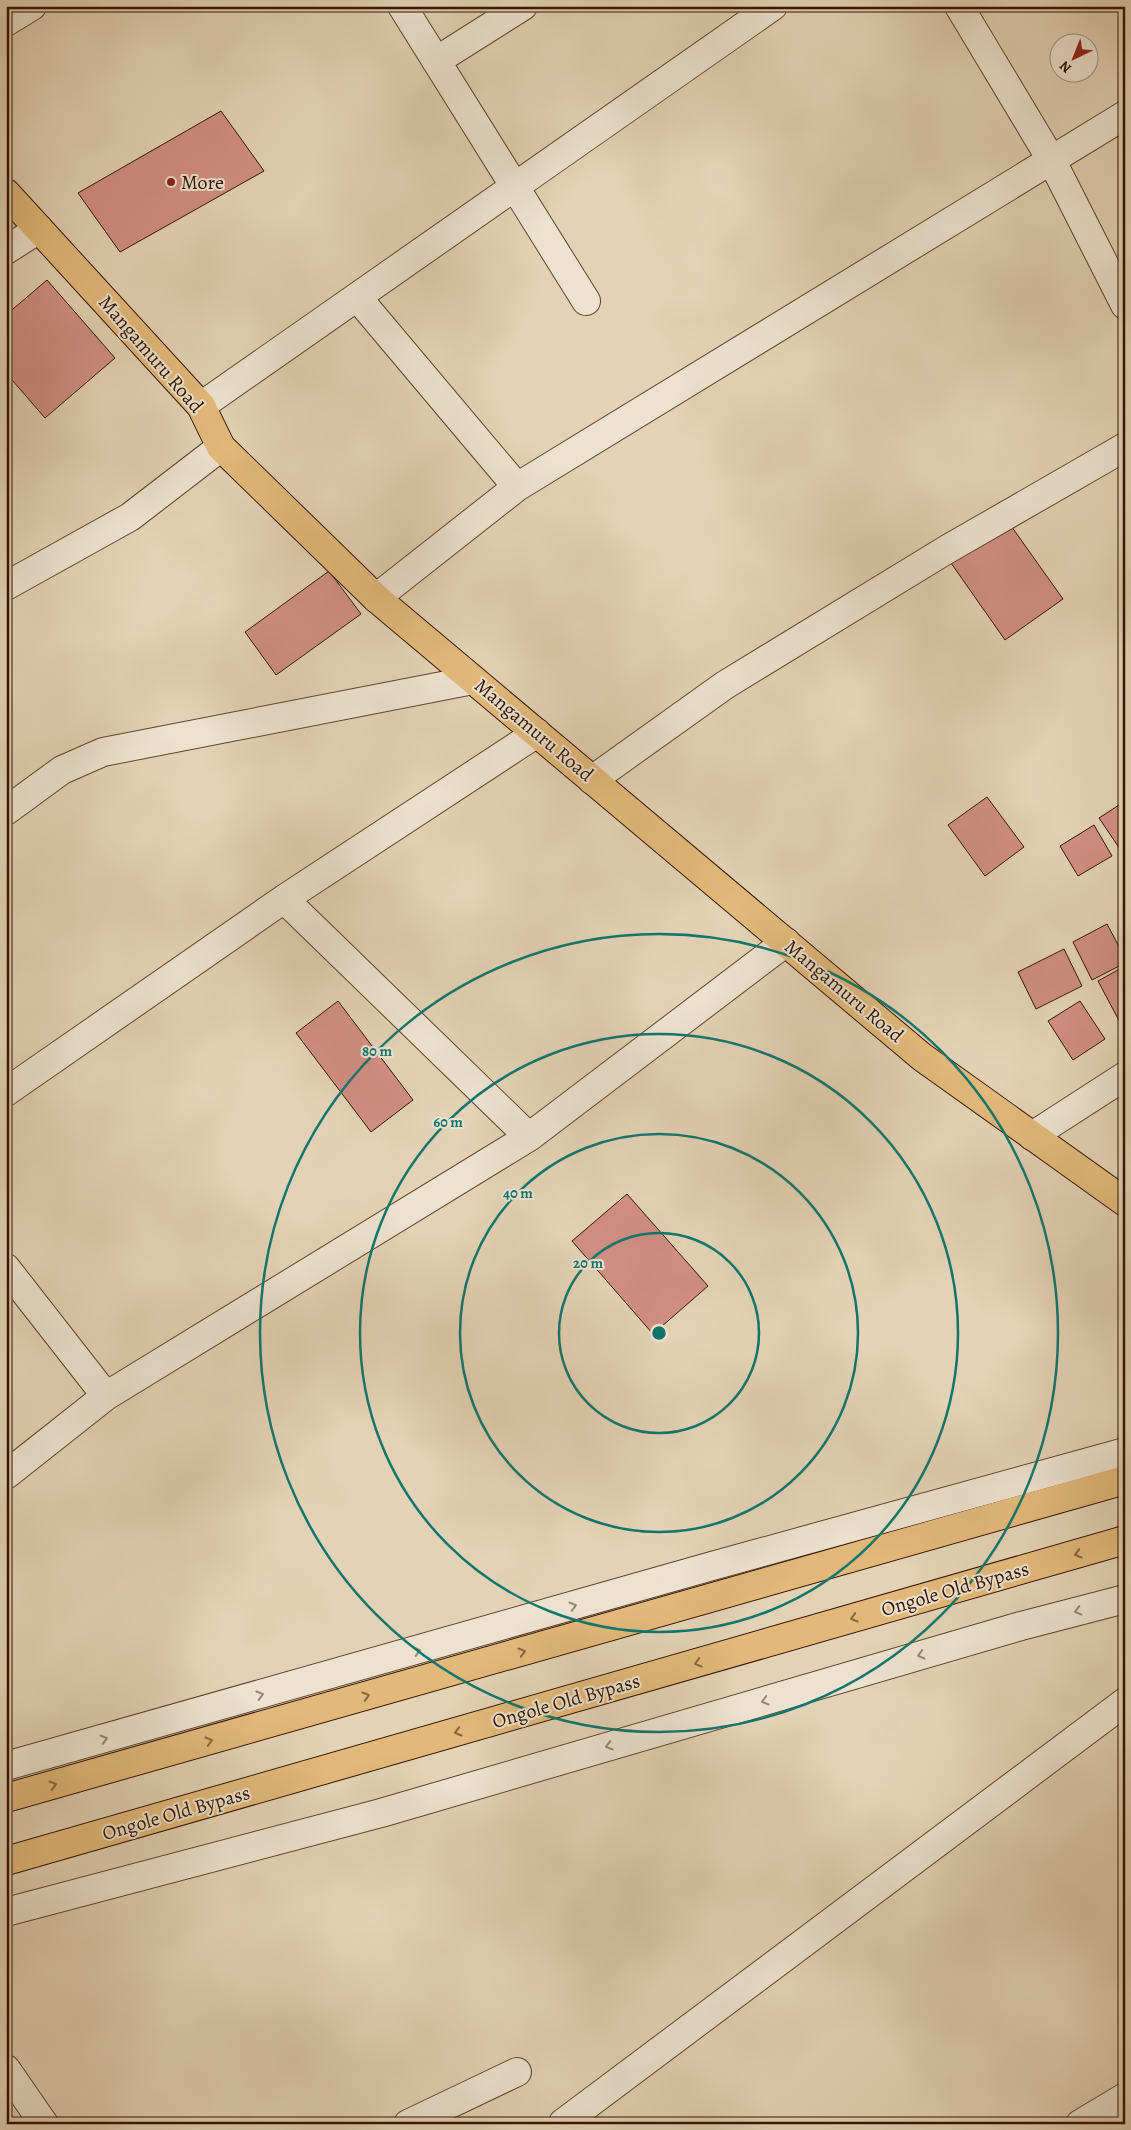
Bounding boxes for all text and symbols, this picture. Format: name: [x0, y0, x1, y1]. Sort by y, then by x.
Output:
north arrow: [1048, 32, 1098, 82]
text: N: [1055, 57, 1076, 78]
place label: More: [181, 169, 224, 196]
marker: More: [165, 176, 177, 188]
street label: Mangamuru Road: [92, 289, 210, 419]
street label: Mangamuru Road: [469, 672, 599, 788]
street label: Mangamuru Road: [779, 933, 909, 1049]
text: 80 m: [362, 1041, 392, 1061]
text: 60 m: [433, 1112, 463, 1132]
text: 40 m: [503, 1183, 533, 1203]
text: 20 m: [573, 1253, 603, 1273]
centre of rings: [650, 1324, 668, 1342]
one-way arrow: [1074, 1548, 1082, 1558]
street label: Ongole Old Bypass: [878, 1555, 1032, 1623]
one-way arrow: [568, 1601, 577, 1612]
one-way arrow: [1073, 1605, 1082, 1616]
one-way arrow: [850, 1612, 859, 1623]
one-way arrow: [412, 1646, 420, 1656]
one-way arrow: [517, 1647, 526, 1657]
one-way arrow: [918, 1650, 926, 1660]
one-way arrow: [695, 1657, 703, 1667]
street label: Ongole Old Bypass: [489, 1667, 643, 1735]
one-way arrow: [256, 1690, 264, 1700]
one-way arrow: [361, 1691, 370, 1702]
one-way arrow: [762, 1695, 770, 1705]
one-way arrow: [454, 1726, 462, 1736]
one-way arrow: [99, 1734, 107, 1744]
one-way arrow: [205, 1736, 213, 1746]
one-way arrow: [606, 1741, 614, 1751]
street label: Ongole Old Bypass: [99, 1779, 253, 1847]
one-way arrow: [49, 1780, 58, 1791]

